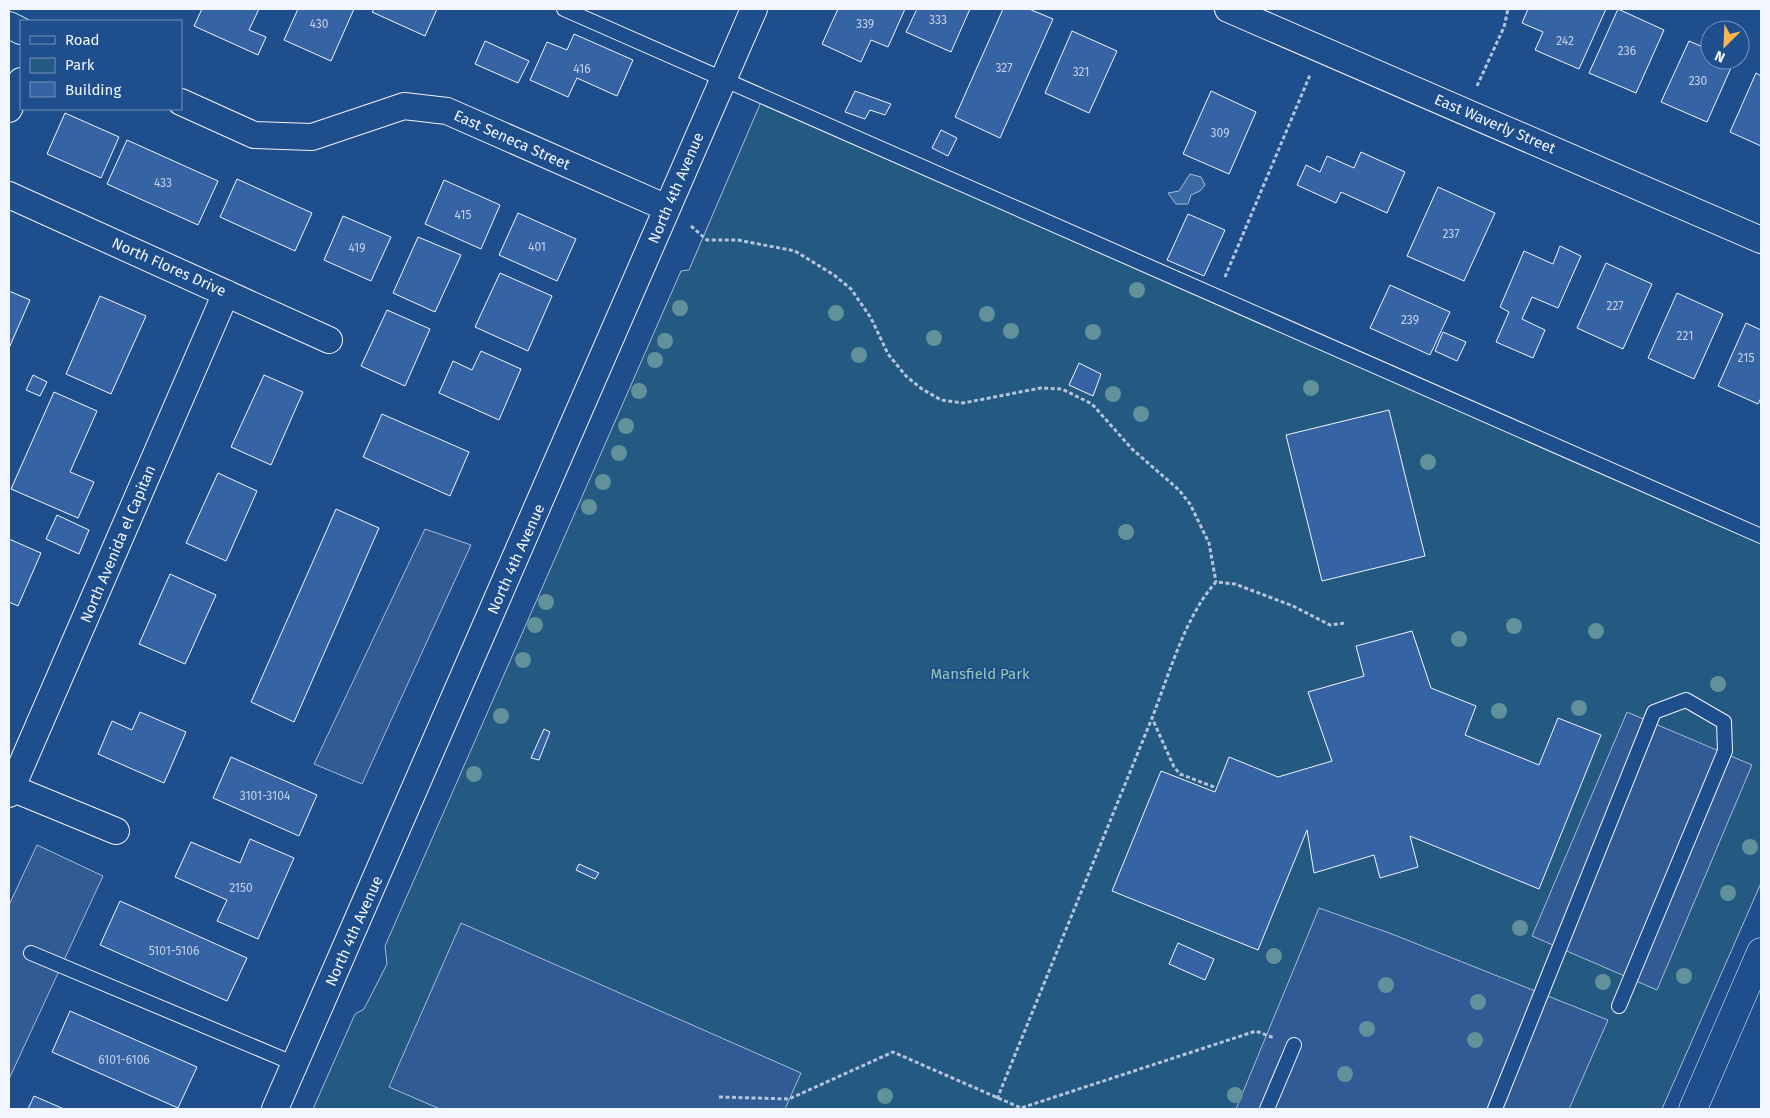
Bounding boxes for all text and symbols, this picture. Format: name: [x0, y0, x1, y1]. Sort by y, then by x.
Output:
house number: 333: [929, 13, 947, 27]
house number: 430: [310, 17, 329, 31]
house number: 339: [856, 17, 874, 31]
legend: [20, 20, 182, 110]
north arrow: [1700, 20, 1750, 70]
text: Road: [65, 31, 100, 49]
house number: 242: [1556, 34, 1574, 48]
house number: 236: [1618, 44, 1636, 58]
text: N: [1712, 47, 1728, 66]
text: Park: [65, 56, 95, 74]
house number: 327: [995, 61, 1013, 75]
house number: 416: [573, 62, 591, 76]
house number: 321: [1073, 65, 1089, 79]
house number: 230: [1689, 74, 1708, 88]
text: Building: [65, 81, 121, 99]
street label: East Waverly Street: [1432, 90, 1559, 158]
street label: East Seneca Street: [451, 106, 573, 174]
house number: 309: [1211, 126, 1229, 140]
street label: North 4th Avenue: [644, 130, 708, 246]
house number: 433: [154, 176, 172, 190]
house number: 415: [455, 208, 471, 222]
house number: 237: [1442, 227, 1460, 241]
street label: North Flores Drive: [109, 234, 229, 300]
house number: 401: [528, 240, 546, 254]
house number: 419: [348, 241, 366, 255]
house number: 227: [1606, 299, 1624, 313]
house number: 239: [1401, 313, 1419, 327]
house number: 221: [1677, 329, 1693, 343]
house number: 215: [1738, 351, 1754, 365]
street label: North Avenida el Capitan: [77, 462, 159, 626]
street label: North 4th Avenue: [484, 501, 548, 617]
park label: Mansfield Park: [930, 665, 1030, 683]
house number: 3101-3104: [240, 789, 291, 803]
street label: North 4th Avenue: [322, 873, 386, 989]
house number: 2150: [229, 881, 253, 895]
house number: 5101-5106: [149, 944, 199, 958]
house number: 6101-6106: [98, 1053, 150, 1067]

